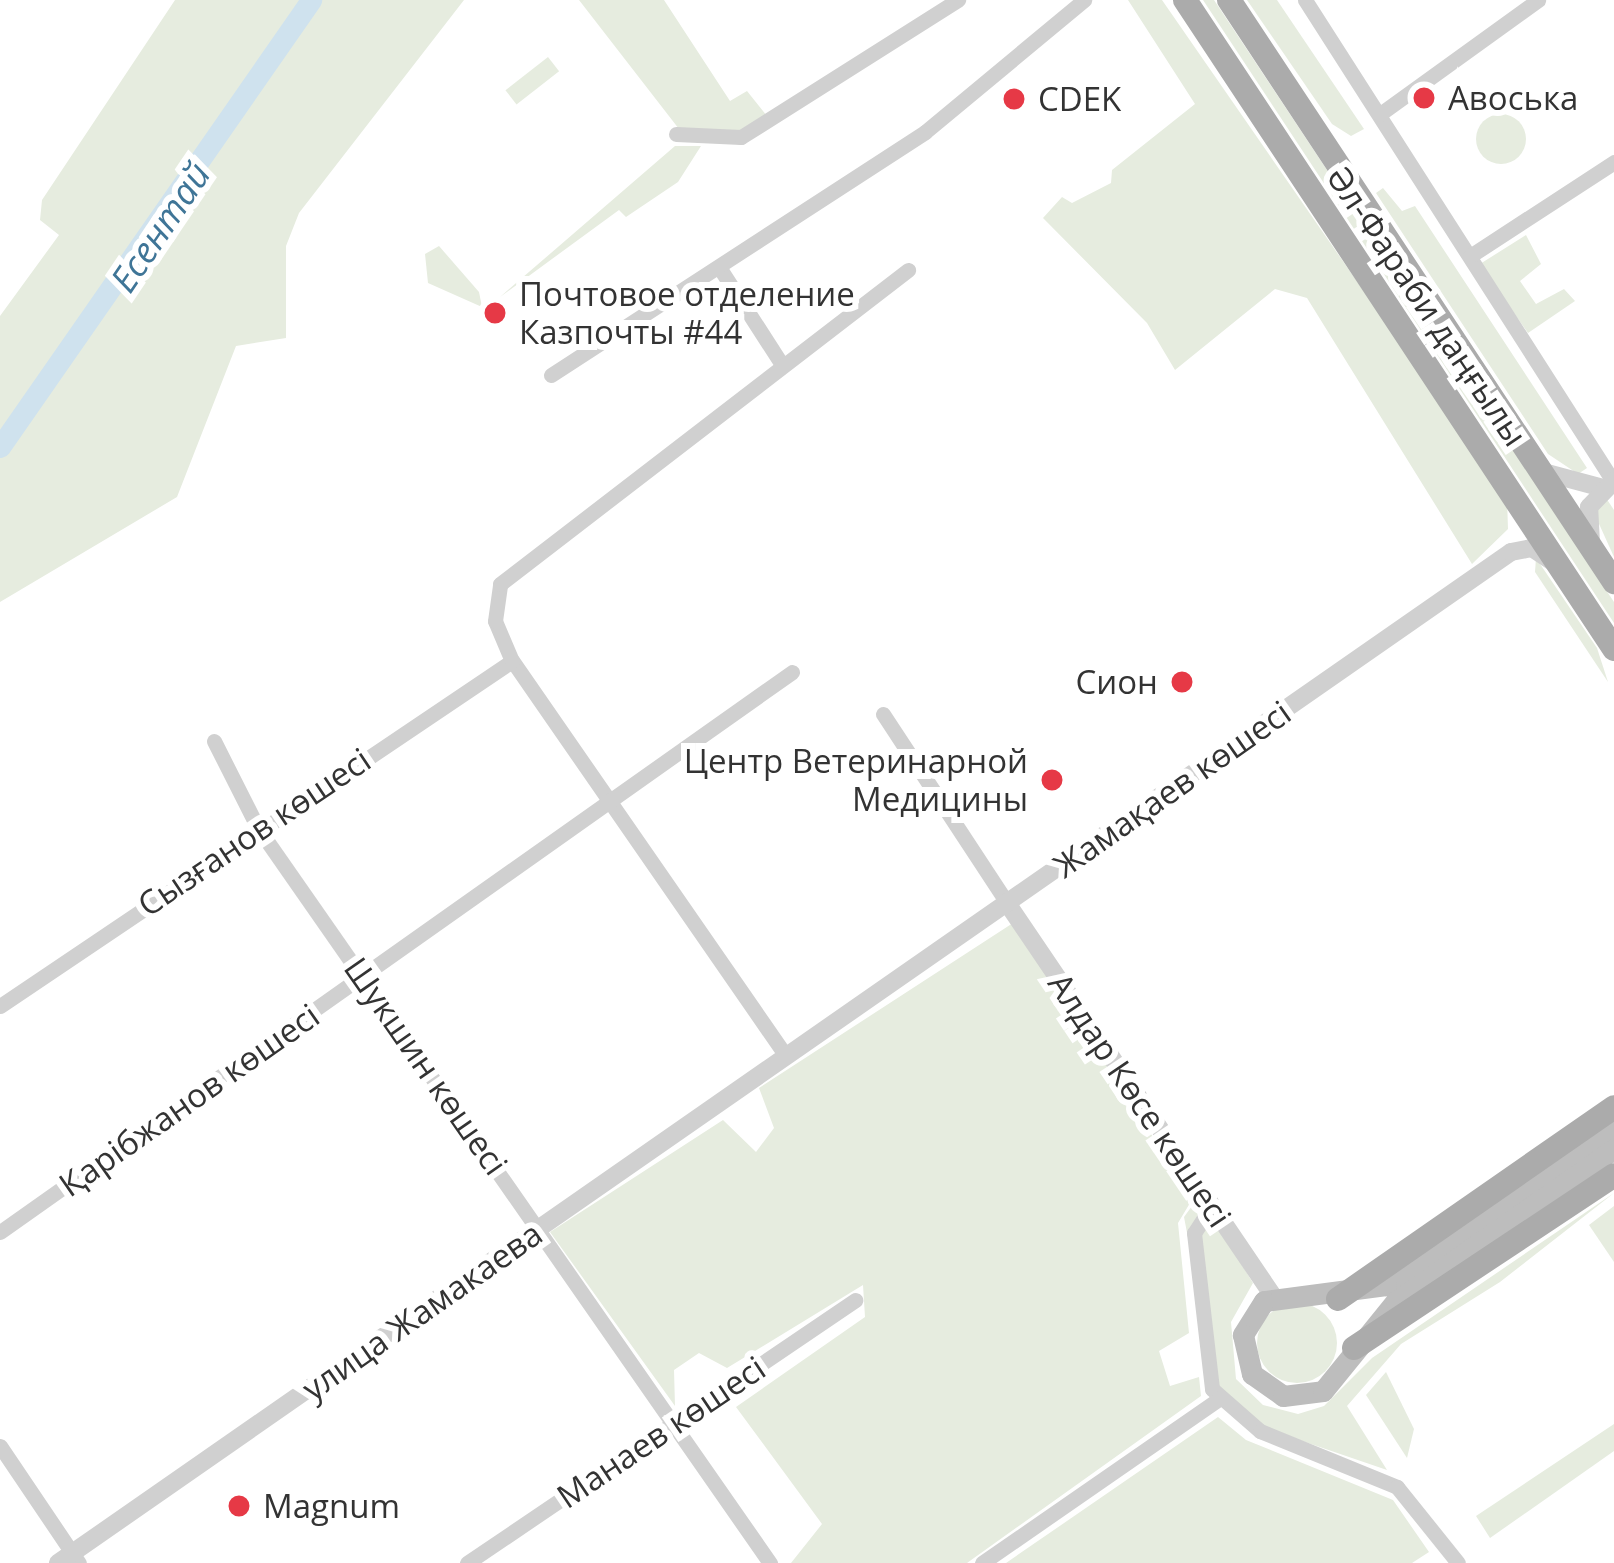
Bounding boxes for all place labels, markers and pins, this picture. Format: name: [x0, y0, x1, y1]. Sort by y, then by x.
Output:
place label: Авоська: [1448, 78, 1578, 118]
place label: CDEK: [1038, 79, 1121, 119]
marker: Авоська: [1411, 85, 1437, 111]
marker: CDEK: [1001, 86, 1027, 112]
place label: Почтовое отделение Казпочты #44: [519, 274, 855, 352]
marker: Почтовое отделение Казпочты #44: [482, 300, 508, 326]
place label: Сион: [1076, 662, 1158, 702]
marker: Сион: [1169, 669, 1195, 695]
place label: Центр Ветеринарной Медицины: [684, 741, 1028, 819]
marker: Центр Ветеринарной Медицины: [1039, 767, 1065, 793]
place label: Magnum: [263, 1486, 400, 1526]
marker: Magnum: [226, 1493, 252, 1519]

